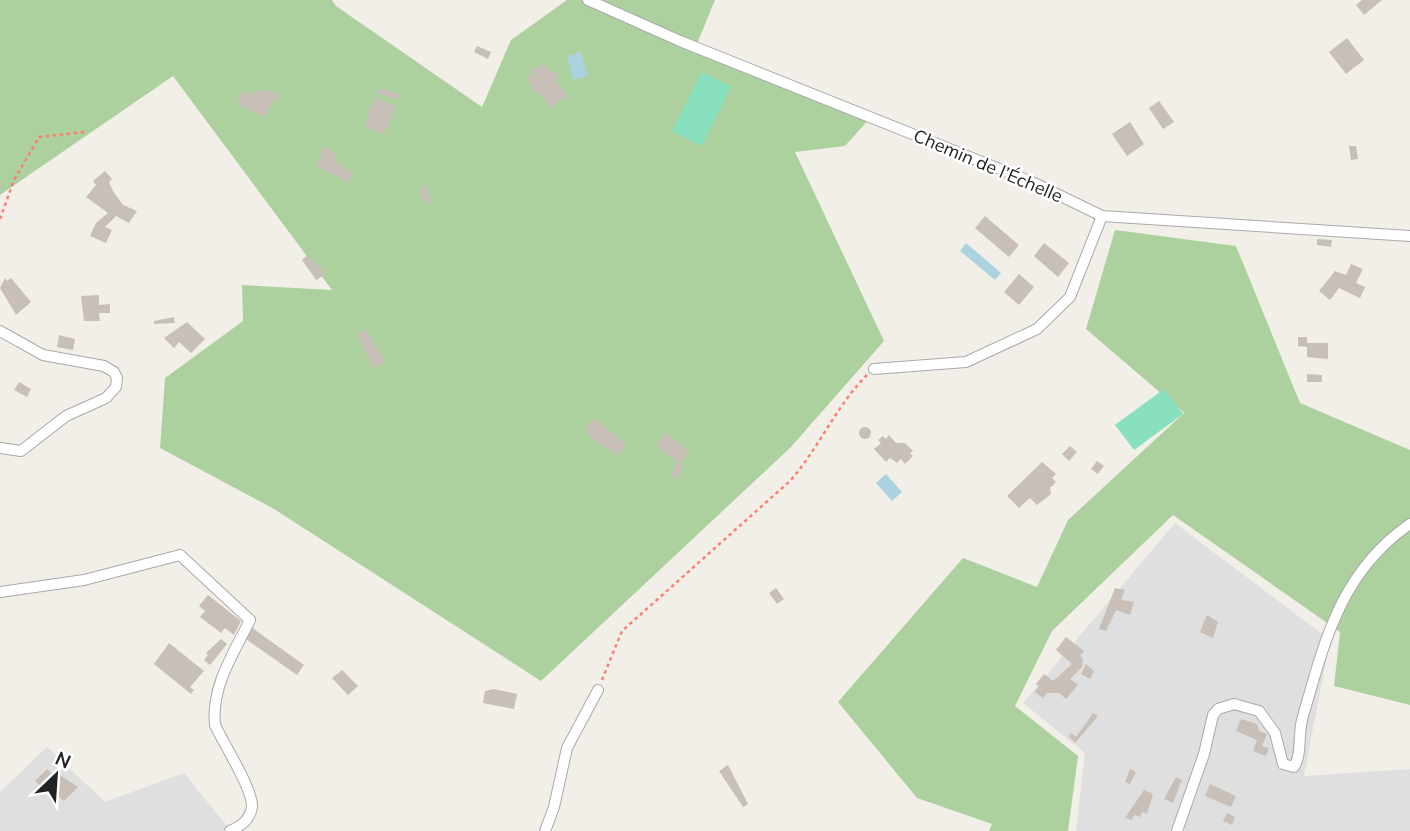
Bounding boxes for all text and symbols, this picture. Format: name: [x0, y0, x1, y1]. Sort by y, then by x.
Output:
street label: Chemin de l’Échelle: [910, 124, 1066, 207]
north arrow: [21, 740, 91, 810]
text: N: [52, 746, 75, 774]

